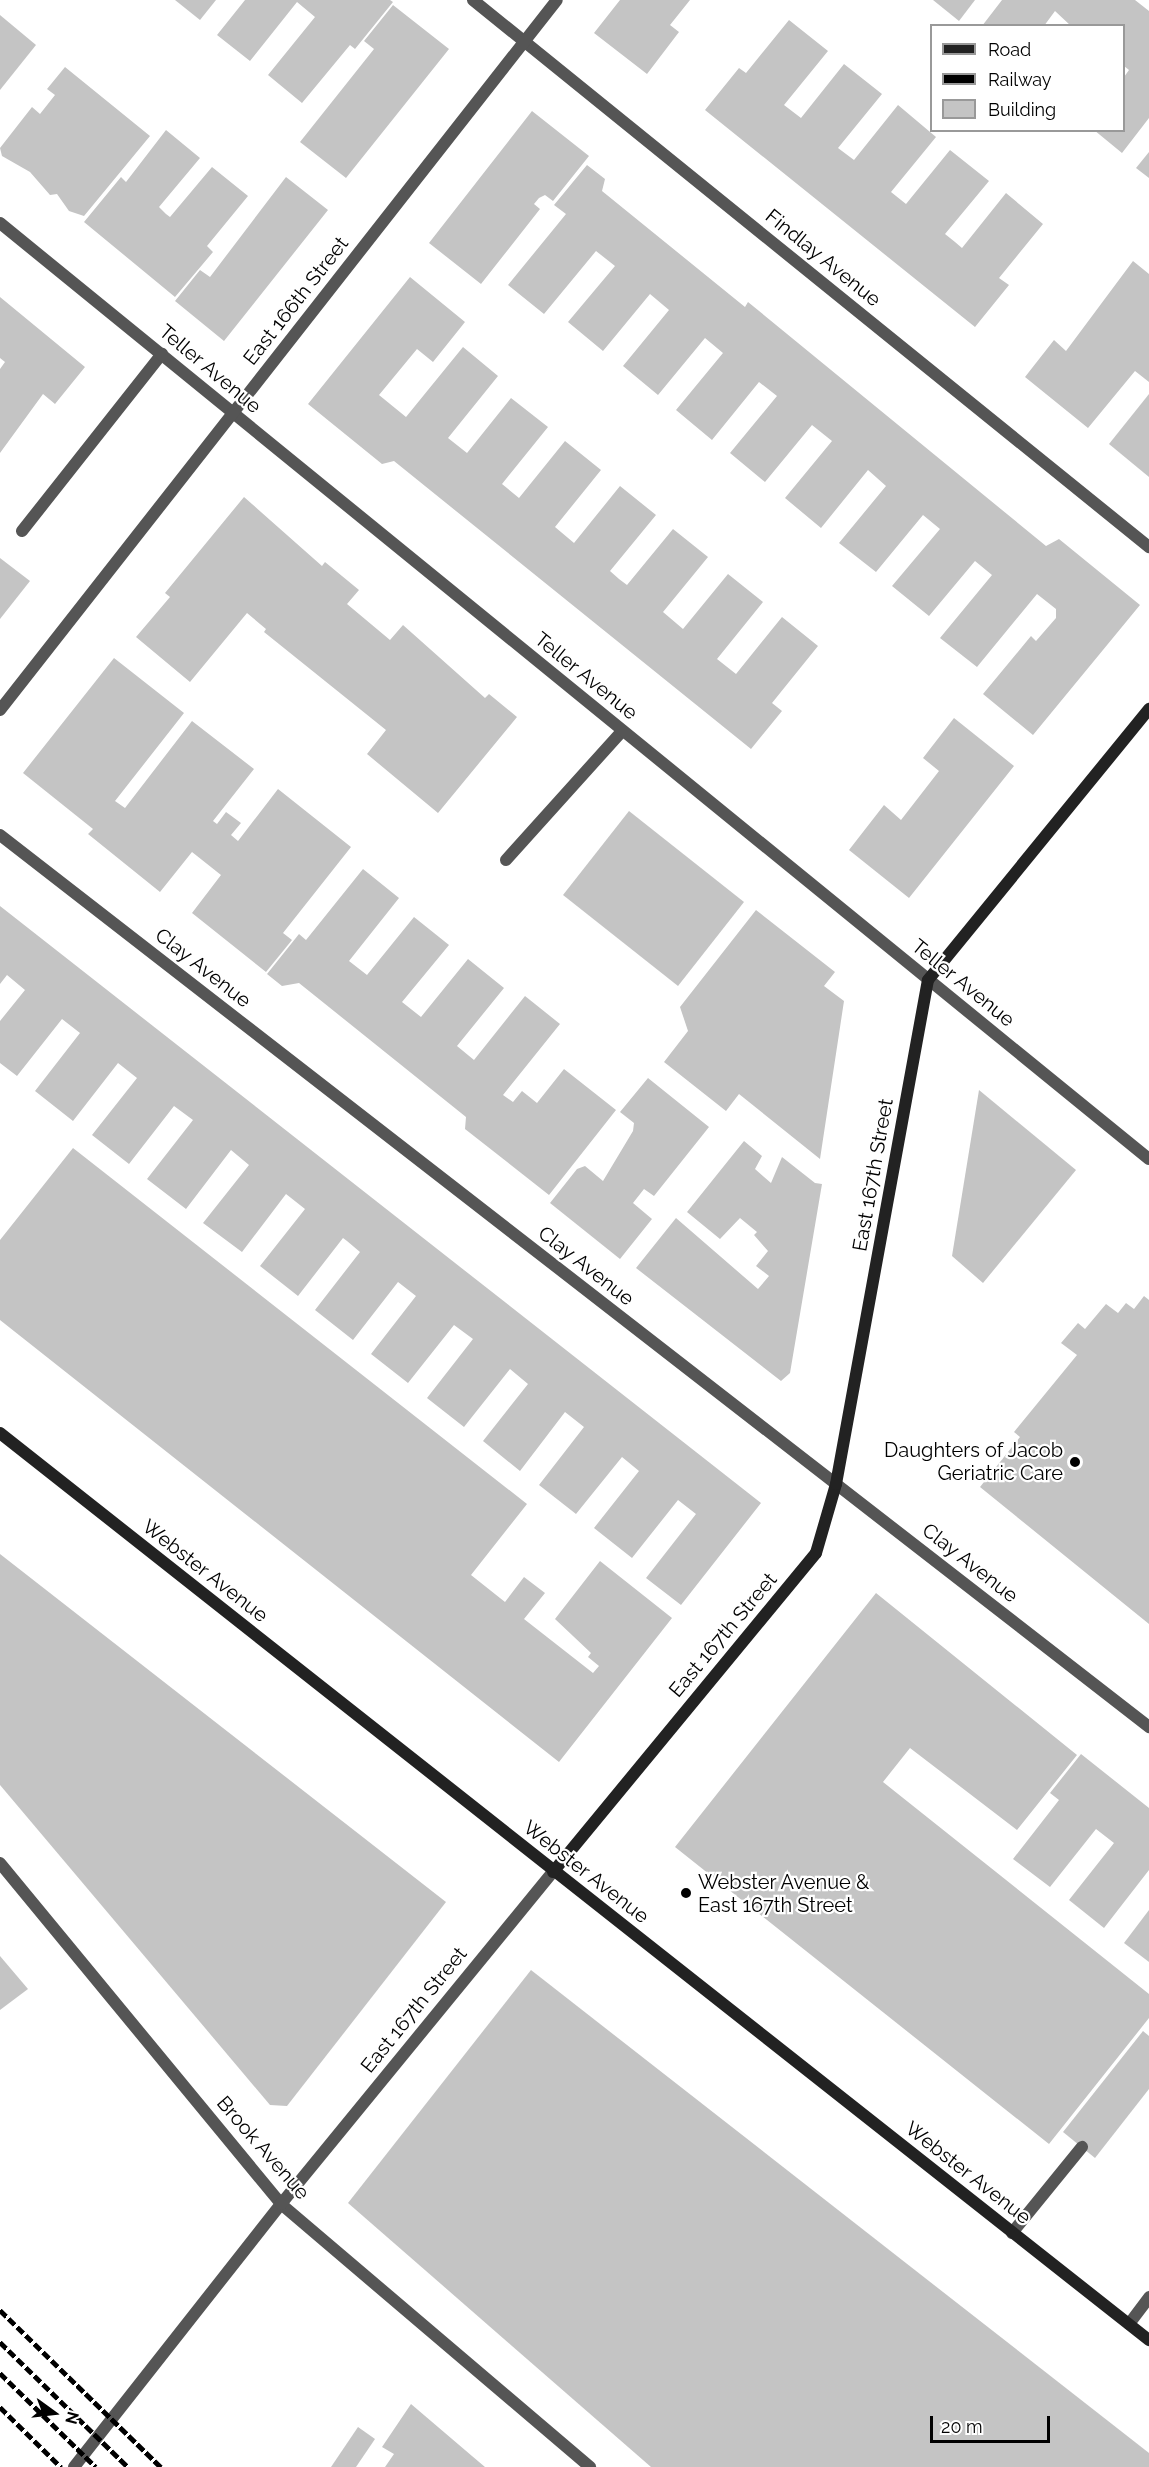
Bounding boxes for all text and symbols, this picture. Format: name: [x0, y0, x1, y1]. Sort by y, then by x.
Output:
legend: [930, 24, 1125, 132]
text: Road: [988, 39, 1031, 60]
text: Railway: [988, 69, 1052, 90]
text: Building: [988, 99, 1056, 120]
street label: Findlay Avenue: [760, 204, 886, 312]
street label: East 166th Street: [239, 232, 353, 370]
street label: Teller Avenue: [154, 319, 266, 419]
street label: Teller Avenue: [529, 627, 643, 725]
street label: Clay Avenue: [150, 923, 256, 1013]
street label: Teller Avenue: [906, 934, 1020, 1032]
street label: East 167th Street: [848, 1097, 898, 1253]
street label: Clay Avenue: [533, 1221, 639, 1311]
place label: Daughters of Jacob Geriatric Care: [883, 1438, 1063, 1485]
marker: Daughters of Jacob Geriatric Care: [1068, 1455, 1082, 1469]
street label: Webster Avenue: [137, 1514, 273, 1628]
street label: Clay Avenue: [917, 1518, 1023, 1608]
street label: East 167th Street: [664, 1568, 782, 1702]
street label: Webster Avenue: [518, 1815, 654, 1929]
place label: Webster Avenue & East 167th Street: [698, 1870, 870, 1917]
marker: Webster Avenue & East 167th Street: [679, 1886, 693, 1900]
street label: East 167th Street: [356, 1942, 472, 2078]
street label: Brook Avenue: [211, 2091, 315, 2205]
street label: Webster Avenue: [900, 2116, 1036, 2230]
north arrow: [24, 2383, 84, 2443]
scale bar: [933, 2404, 1053, 2442]
text: N: [61, 2409, 83, 2426]
text: 20 m: [941, 2416, 983, 2437]

